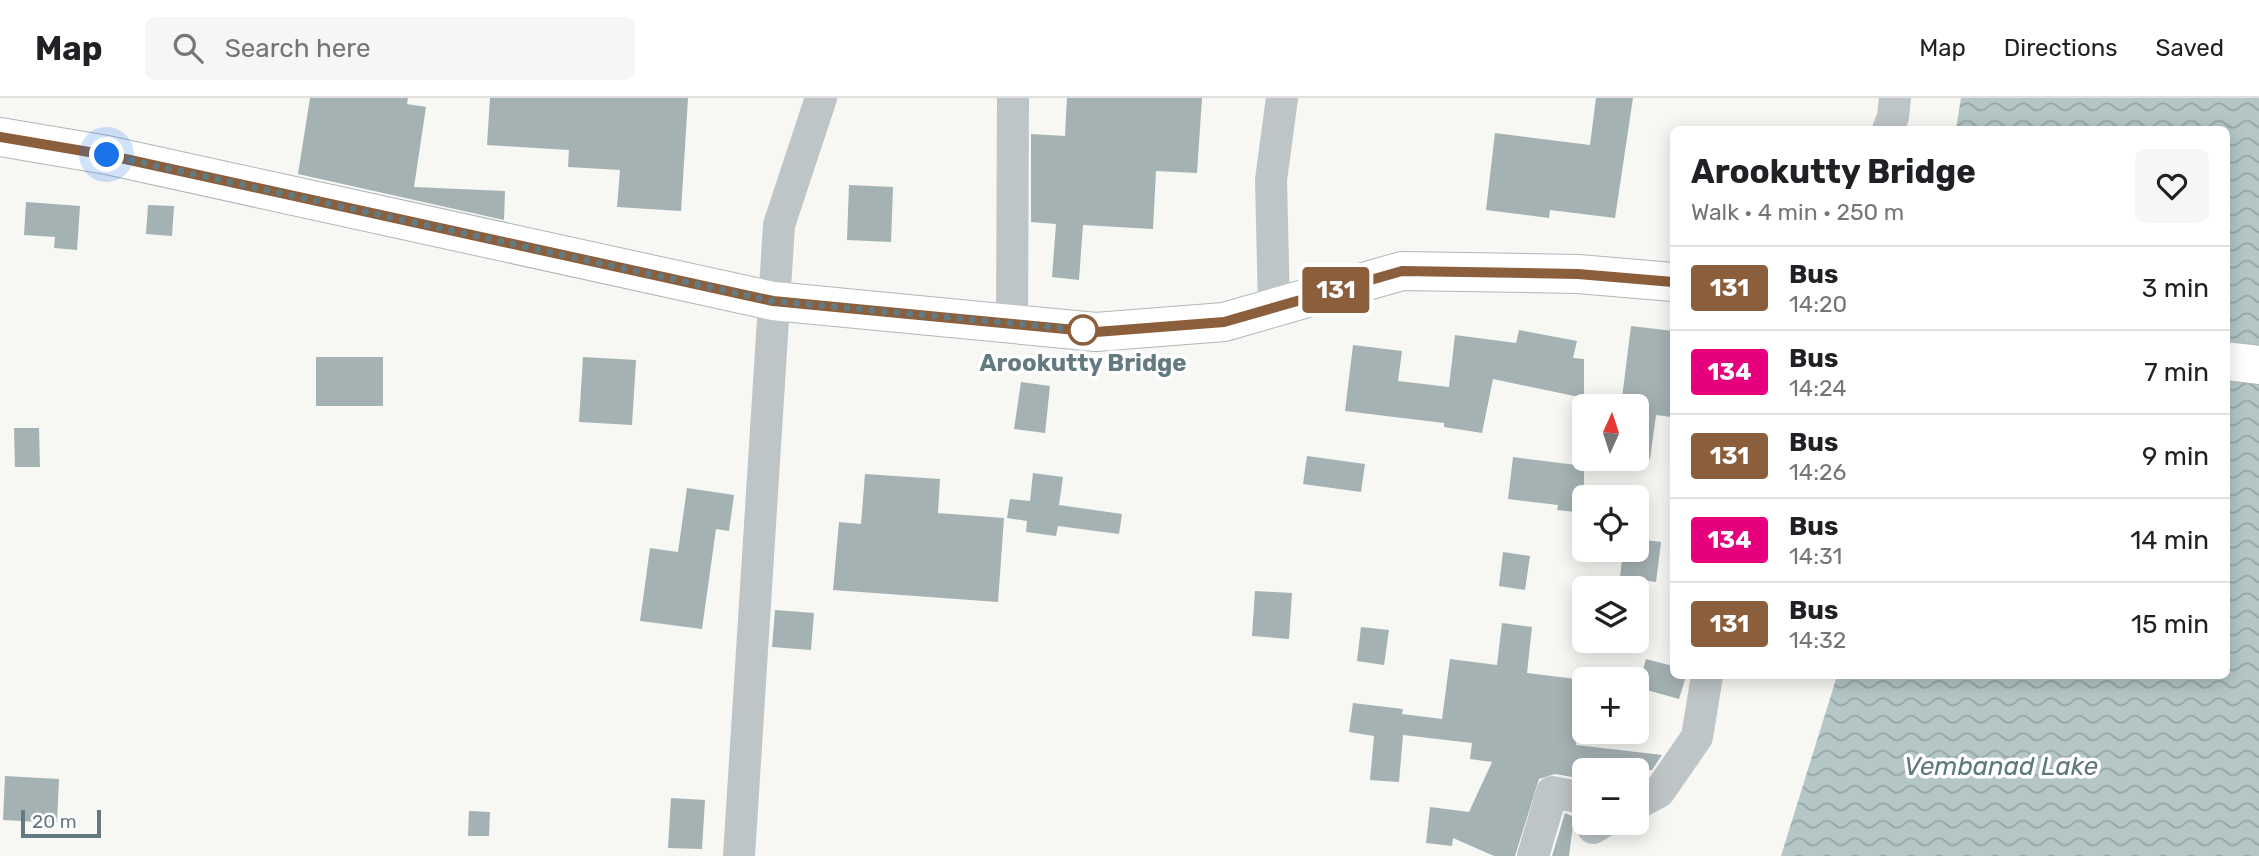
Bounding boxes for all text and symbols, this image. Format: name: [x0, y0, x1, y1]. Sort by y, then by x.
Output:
search box: [145, 17, 635, 80]
text: Map: [35, 29, 103, 68]
icon: search: [169, 29, 207, 67]
text: Search here: [225, 33, 370, 64]
text: Map: [1919, 34, 1966, 62]
text: Directions: [2004, 34, 2117, 62]
text: Saved: [2155, 34, 2224, 62]
your location: [89, 137, 124, 172]
button: heart: [2135, 149, 2209, 223]
text: Arookutty Bridge: [1691, 152, 1976, 191]
text: Walk · 4 min · 250 m: [1691, 198, 1904, 226]
text: Bus: [1789, 259, 1838, 290]
line badge: 131: [1296, 267, 1376, 313]
text: 3 min: [2142, 273, 2209, 304]
text: 131: [1710, 274, 1749, 302]
text: 131: [1316, 276, 1356, 304]
text: 14:20: [1789, 290, 1847, 318]
marker: Arookutty Bridge: [1068, 315, 1098, 345]
text: Bus: [1789, 343, 1838, 374]
place label: Arookutty Bridge: [979, 349, 1187, 377]
text: 7 min: [2144, 357, 2209, 388]
text: 134: [1707, 358, 1752, 386]
text: 14:24: [1789, 374, 1847, 402]
north arrow: [1572, 394, 1648, 471]
map controls: [1572, 394, 1649, 835]
text: Bus: [1789, 427, 1838, 458]
text: 9 min: [2142, 441, 2209, 472]
text: 131: [1710, 442, 1749, 470]
text: 14:26: [1789, 458, 1846, 486]
button: locate: [1572, 485, 1649, 562]
text: Bus: [1789, 511, 1838, 542]
text: 14 min: [2130, 525, 2209, 556]
text: 134: [1707, 526, 1752, 554]
text: 14:31: [1789, 542, 1842, 570]
button: layers: [1572, 576, 1649, 653]
text: Bus: [1789, 595, 1838, 626]
text: 15 min: [2131, 609, 2209, 640]
text: 131: [1710, 610, 1749, 638]
text: 14:32: [1789, 626, 1846, 654]
button: +: [1572, 667, 1649, 744]
water label: Vembanad Lake: [1904, 751, 2098, 782]
button: −: [1572, 758, 1649, 835]
scale bar: [21, 807, 102, 839]
text: 20 m: [32, 810, 77, 833]

